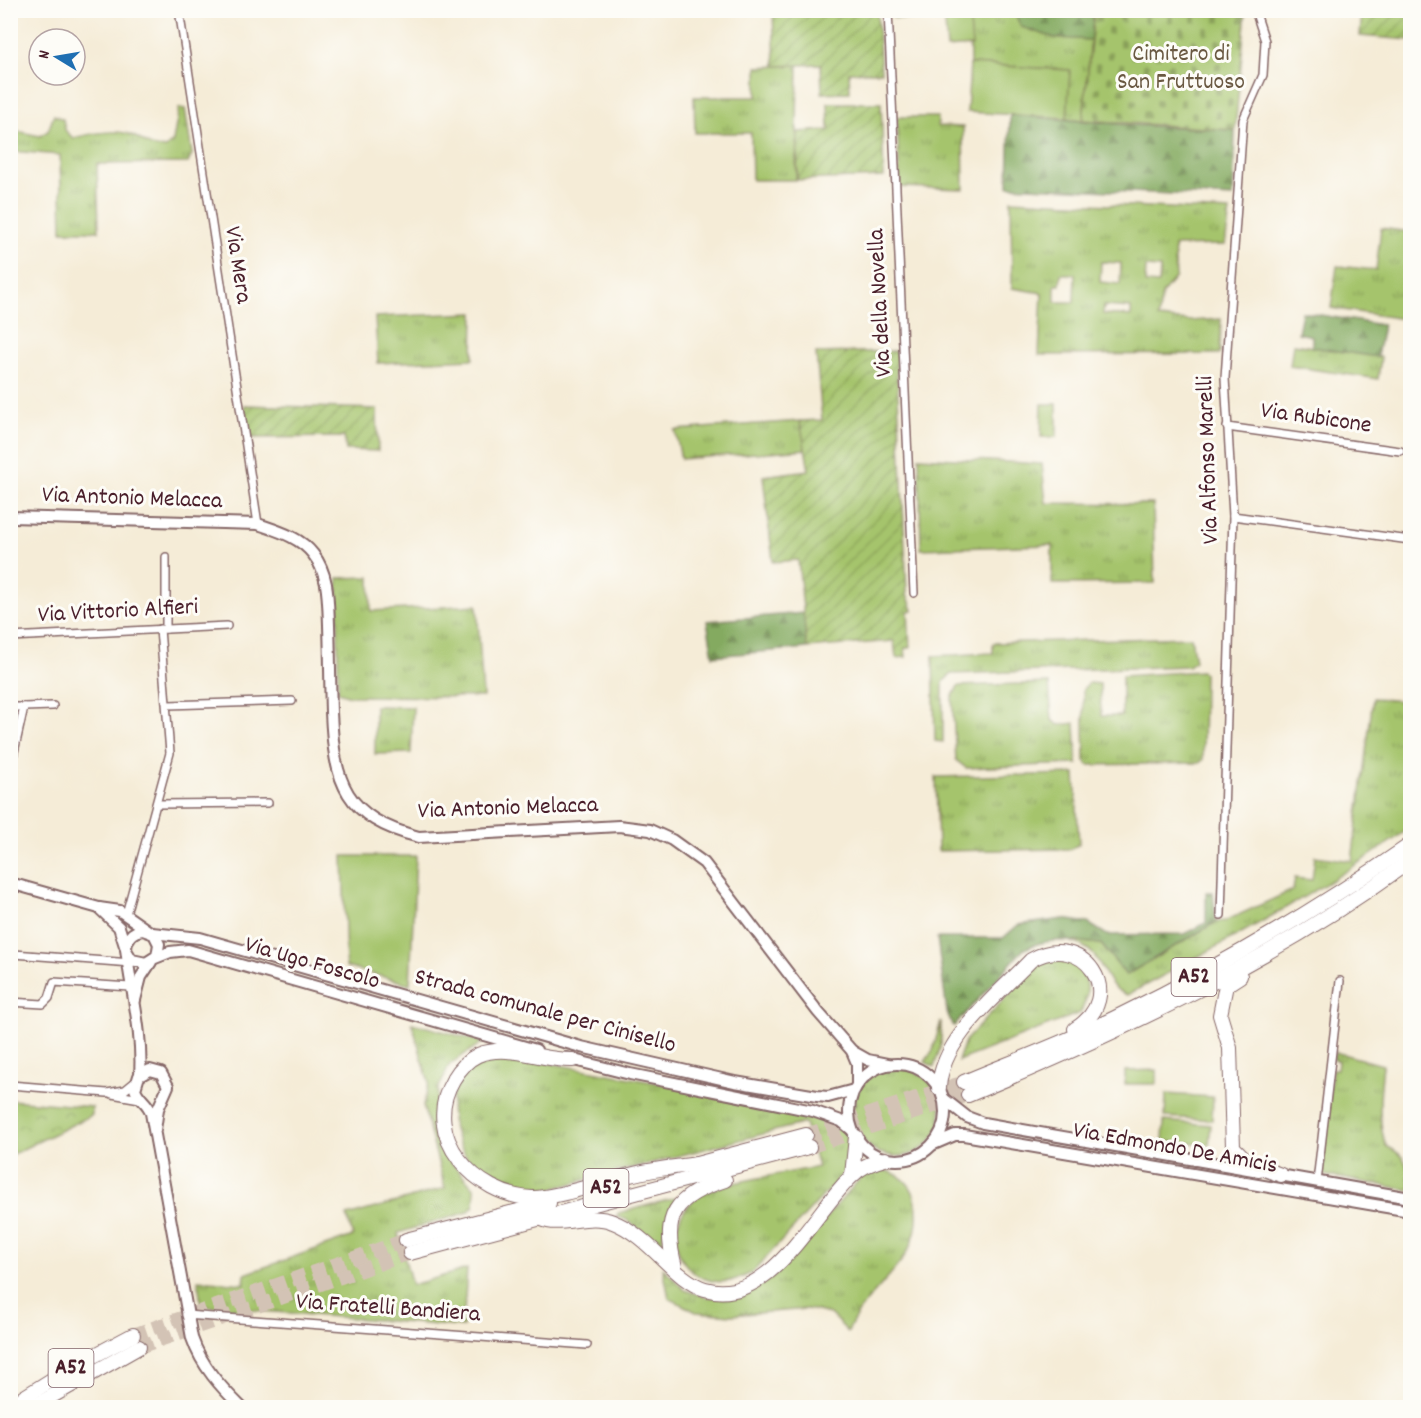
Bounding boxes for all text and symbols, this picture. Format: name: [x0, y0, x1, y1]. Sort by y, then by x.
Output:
north arrow: [27, 27, 87, 87]
park label: Cimitero di San Fruttuoso: [1117, 38, 1245, 100]
text: N: [33, 48, 57, 61]
street label: Via Mera: [214, 224, 260, 307]
street label: Via della Novella: [860, 227, 902, 378]
street label: Via Alfonso Marelli: [1189, 375, 1229, 545]
street label: Via Rubicone: [1258, 394, 1374, 444]
street label: Via Antonio Melacca: [41, 479, 223, 519]
street label: Via Vittorio Alfieri: [37, 591, 199, 633]
street label: Via Antonio Melacca: [417, 789, 599, 829]
street label: Via Ugo Foscolo: [240, 928, 384, 1000]
road number: A52: [1172, 958, 1216, 996]
street label: Strada comunale per Cinisello: [410, 961, 680, 1063]
street label: Via Edmondo De Amicis: [1070, 1114, 1280, 1184]
road number: A52: [584, 1169, 628, 1207]
street label: Via Fratelli Bandiera: [295, 1286, 482, 1332]
road number: A52: [48, 1349, 94, 1387]

